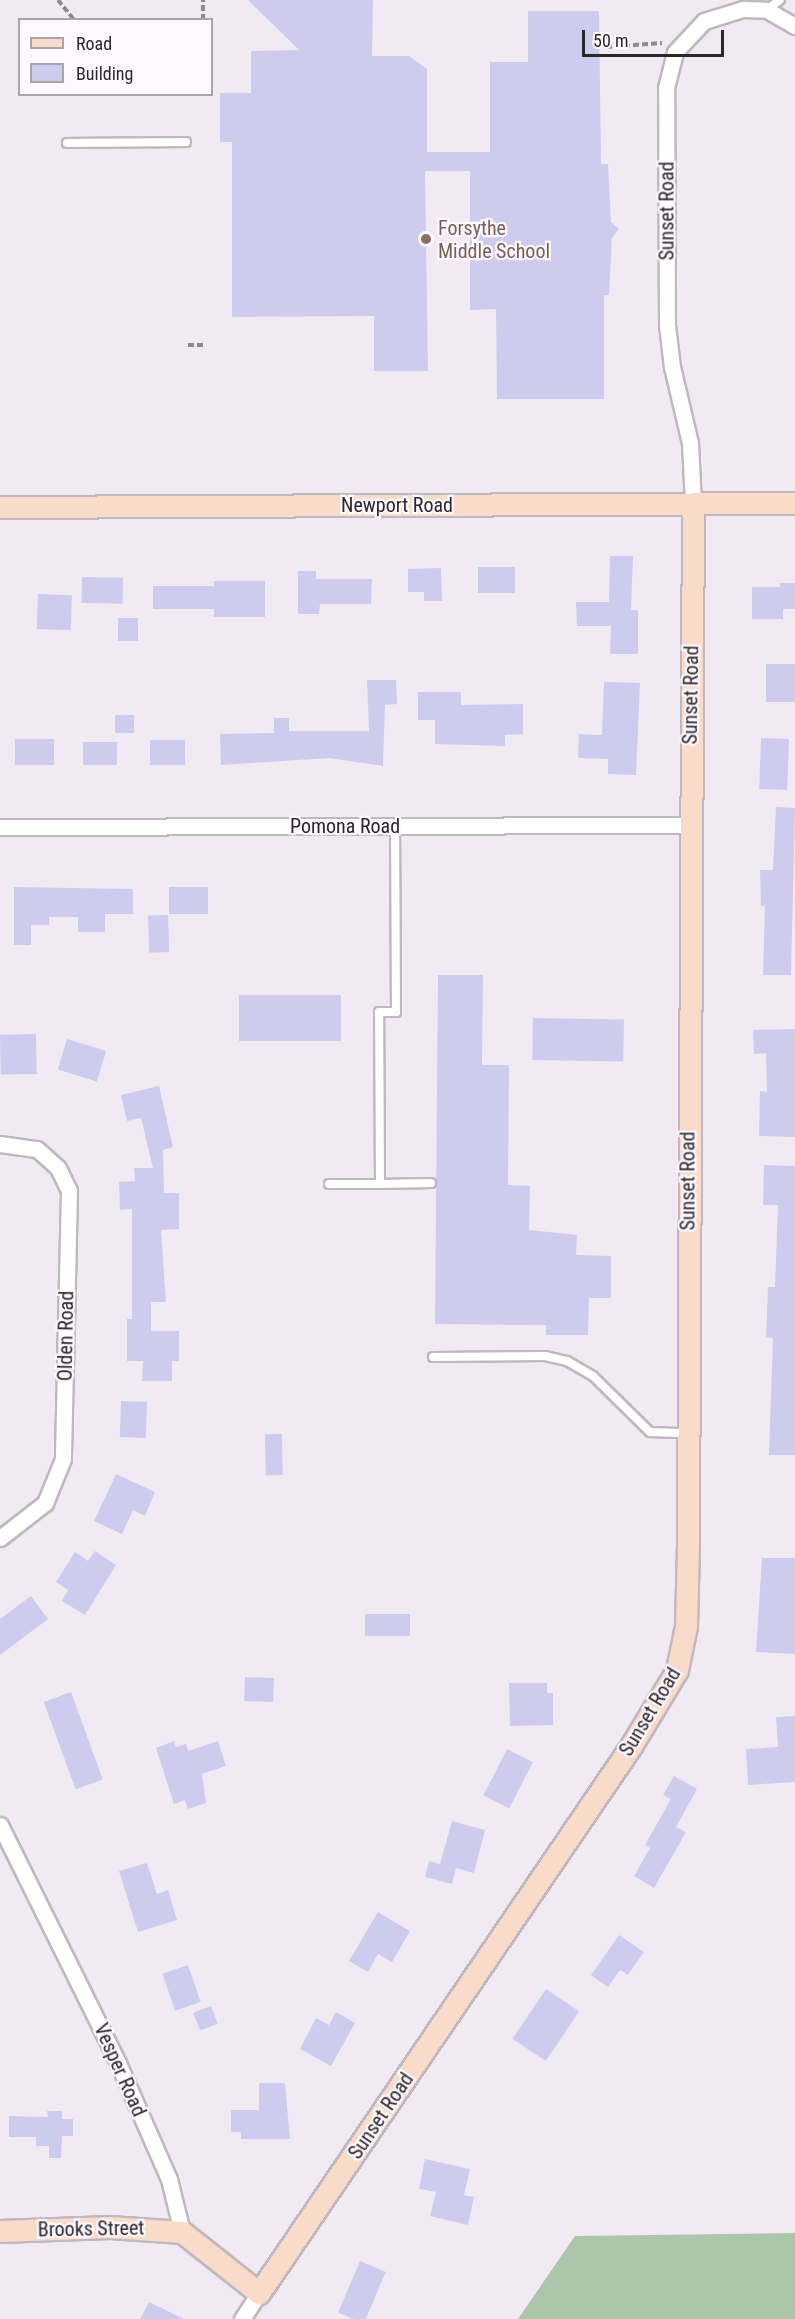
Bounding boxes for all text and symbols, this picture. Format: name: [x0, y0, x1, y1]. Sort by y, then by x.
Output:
legend: [18, 18, 213, 96]
scale bar: [585, 18, 728, 56]
text: 50 m: [593, 30, 628, 51]
text: Road: [76, 33, 112, 54]
text: Building: [76, 63, 133, 84]
street label: Sunset Road: [655, 162, 679, 260]
place label: Forsythe Middle School: [438, 216, 550, 263]
marker: Forsythe Middle School: [419, 232, 433, 246]
street label: Newport Road: [341, 493, 453, 517]
street label: Sunset Road: [678, 645, 704, 745]
street label: Pomona Road: [290, 814, 400, 838]
street label: Sunset Road: [676, 1132, 700, 1230]
street label: Olden Road: [53, 1291, 79, 1381]
street label: Sunset Road: [614, 1663, 686, 1761]
street label: Vesper Road: [89, 2020, 151, 2120]
street label: Sunset Road: [343, 2068, 419, 2164]
street label: Brooks Street: [38, 2216, 144, 2242]

